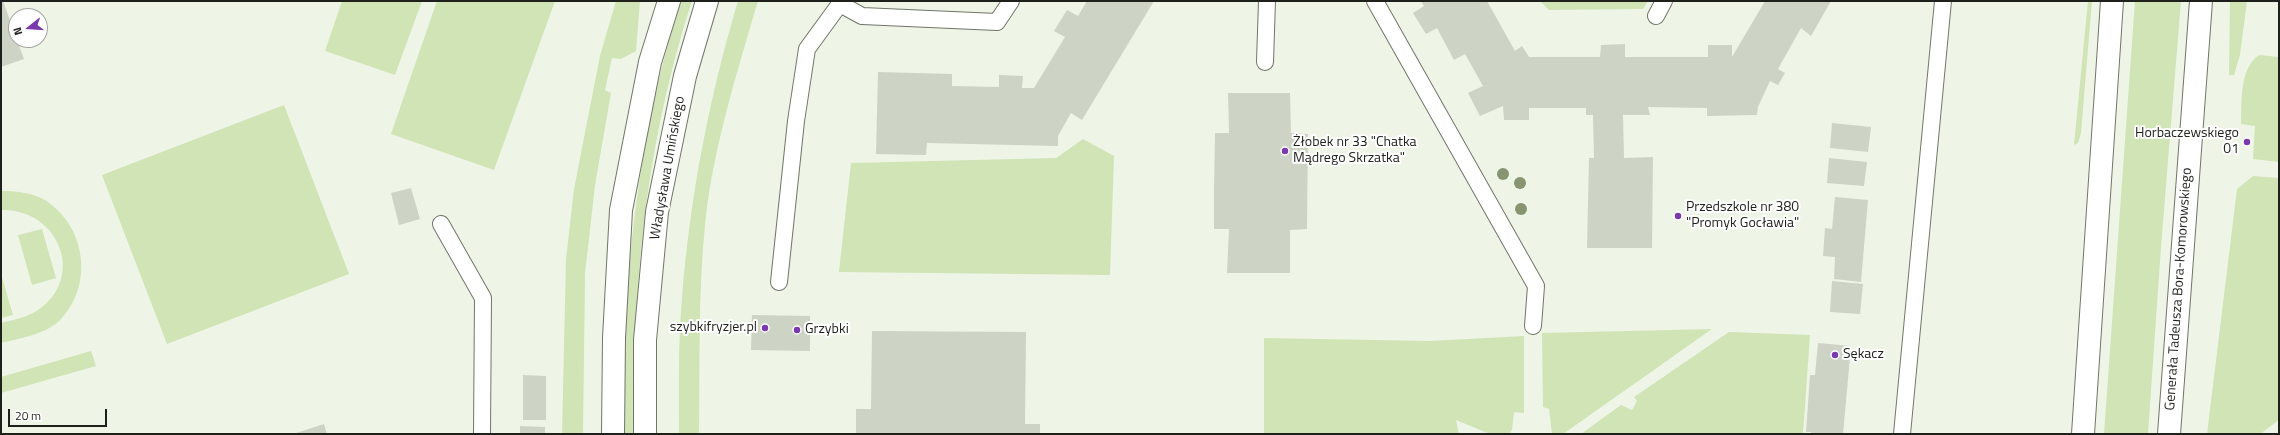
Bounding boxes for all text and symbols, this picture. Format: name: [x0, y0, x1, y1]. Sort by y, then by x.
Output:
north arrow: [8, 8, 48, 48]
text: N: [9, 25, 26, 37]
street label: Władysława Umińskiego: [647, 95, 689, 241]
place label: Horbaczewskiego 01: [2135, 126, 2239, 158]
place label: Żłobek nr 33 "Chatka Mądrego Skrzatka": [1293, 135, 1417, 168]
marker: Horbaczewskiego 01: [2242, 137, 2252, 147]
marker: Żłobek nr 33 "Chatka Mądrego Skrzatka": [1280, 146, 1290, 156]
street label: Generała Tadeusza Bora-Komorowskiego: [2162, 167, 2196, 411]
place label: Przedszkole nr 380 "Promyk Gocławia": [1686, 200, 1799, 232]
marker: Przedszkole nr 380 "Promyk Gocławia": [1673, 211, 1683, 221]
place label: szybkifryzjer.pl: [670, 320, 757, 336]
place label: Grzybki: [805, 322, 849, 338]
marker: szybkifryzjer.pl: [760, 323, 770, 333]
marker: Grzybki: [792, 325, 802, 335]
place label: Sękacz: [1843, 347, 1884, 363]
marker: Sękacz: [1830, 350, 1840, 360]
scale bar: [10, 401, 109, 427]
text: 20 m: [15, 406, 41, 425]

